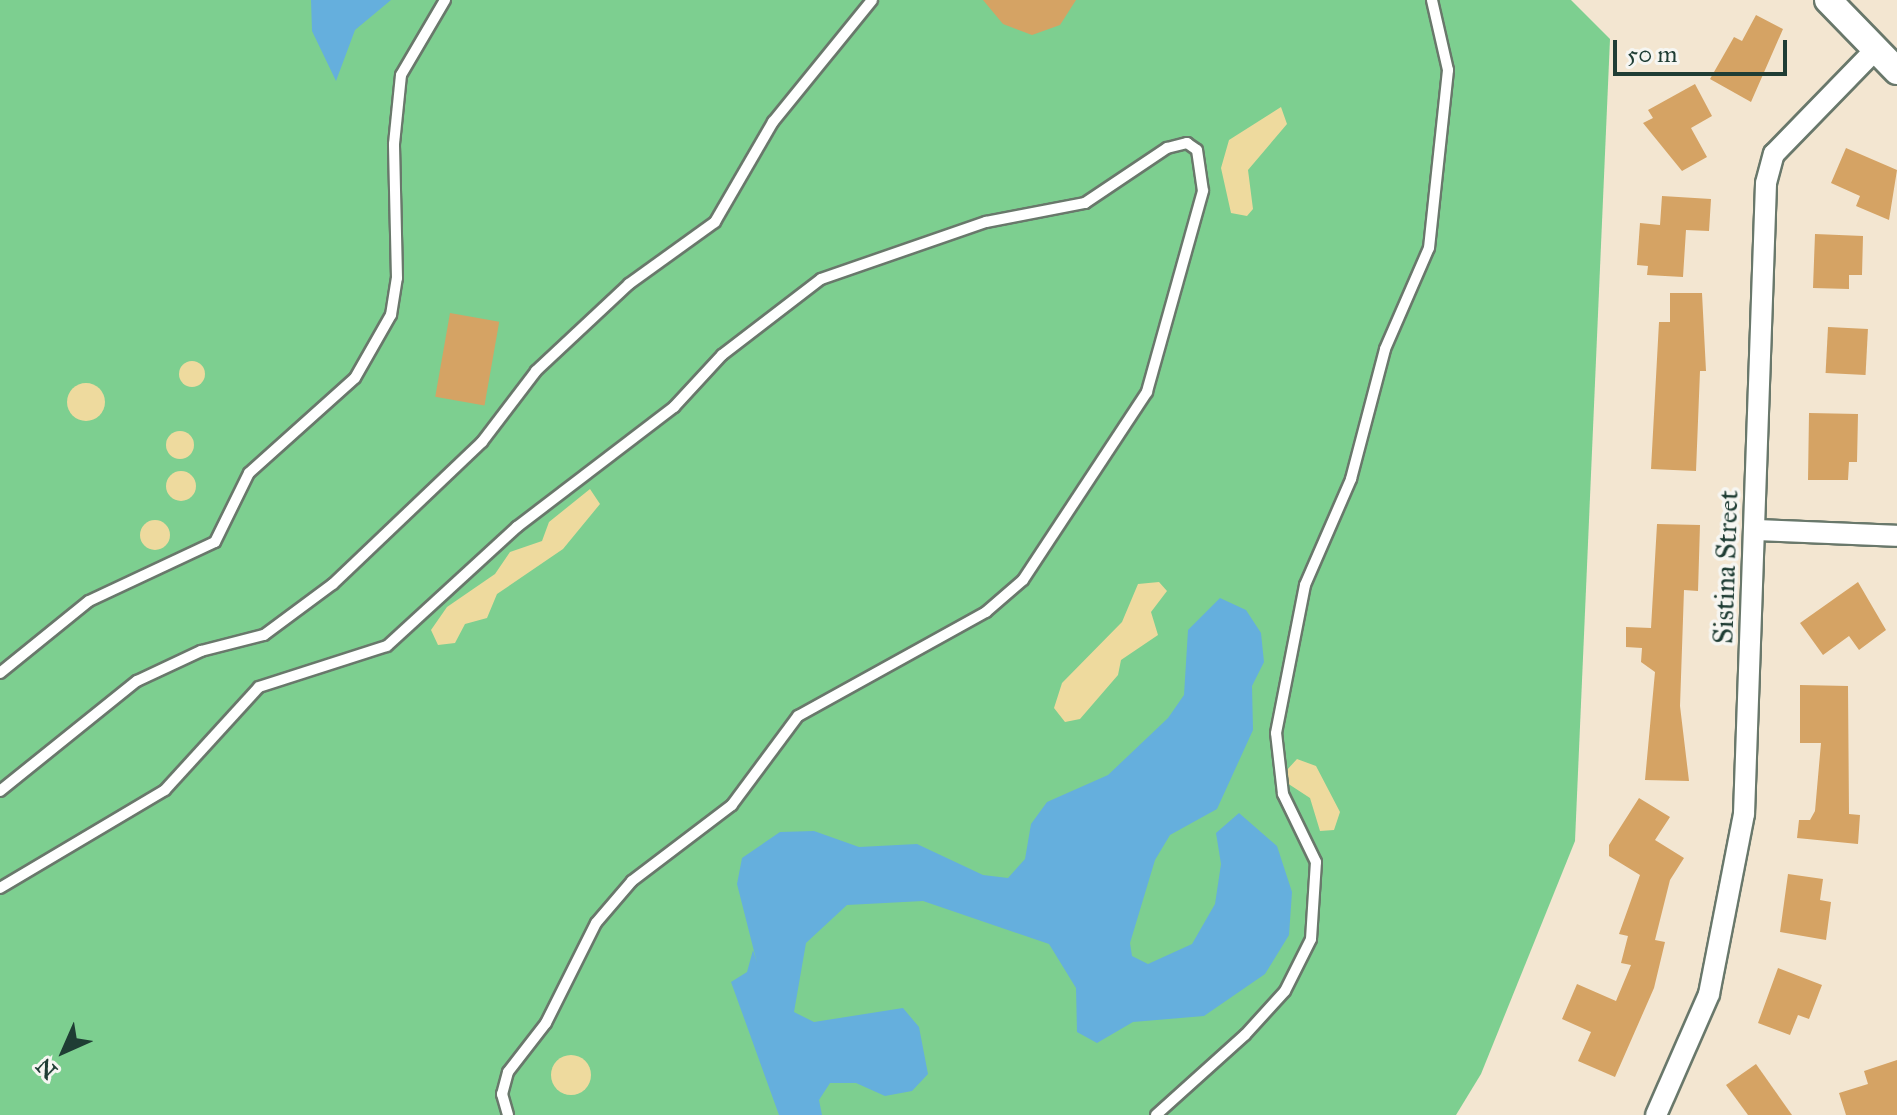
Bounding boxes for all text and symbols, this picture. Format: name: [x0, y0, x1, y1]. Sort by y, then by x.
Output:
scale bar: [1617, 24, 1791, 74]
text: 50 m: [1627, 39, 1677, 69]
street label: Sistina Street: [1707, 489, 1745, 645]
north arrow: [24, 1011, 104, 1091]
text: N: [31, 1052, 63, 1084]

